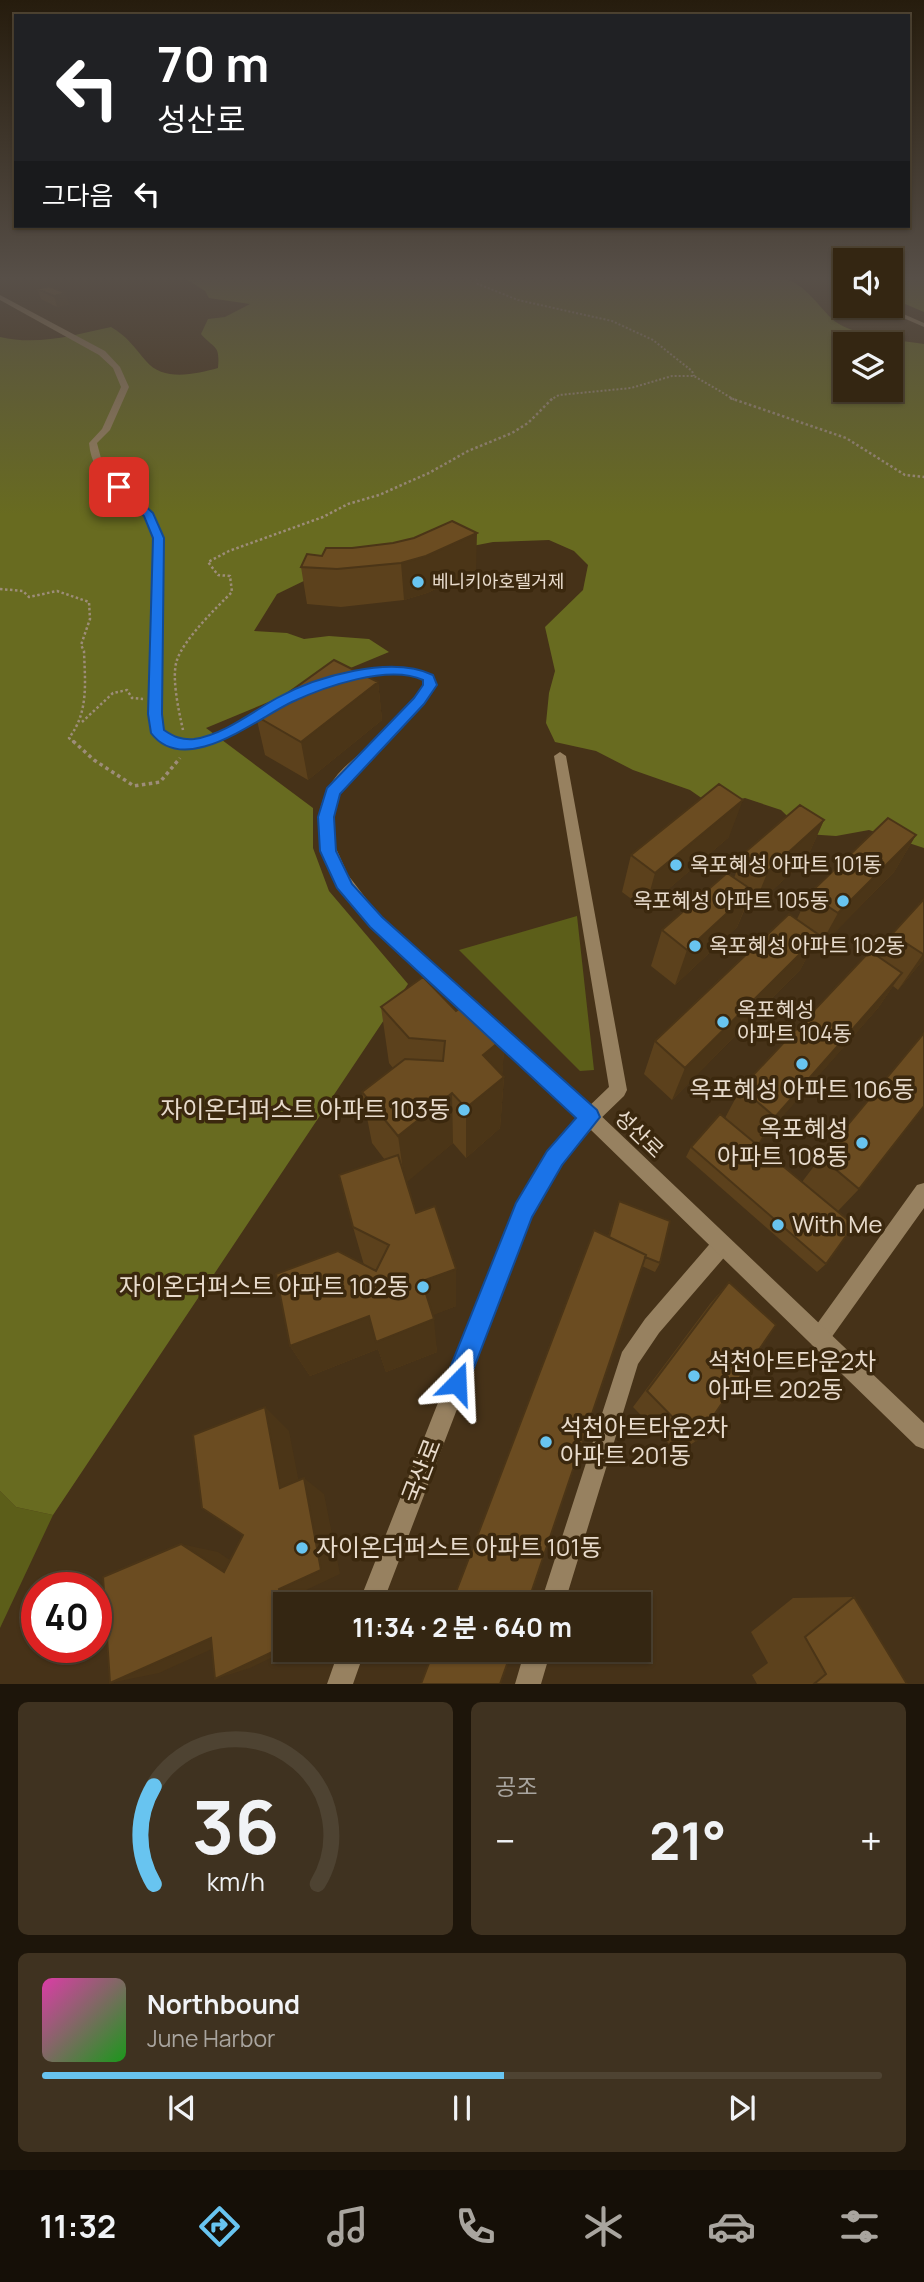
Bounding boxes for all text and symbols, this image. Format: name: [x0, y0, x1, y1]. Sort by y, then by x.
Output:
text: 70 m: [157, 30, 269, 97]
icon: left: [42, 42, 133, 133]
text: 성산로: [157, 97, 245, 141]
icon: left: [128, 175, 166, 213]
text: 그다음: [42, 177, 114, 213]
map controls: [833, 248, 903, 402]
button: sound: [833, 248, 903, 318]
button: layers: [833, 332, 903, 402]
pin: [89, 457, 149, 517]
icon: arrive: [100, 468, 138, 506]
place label: 베니키아호텔거제: [432, 569, 564, 593]
marker: 베니키아호텔거제: [410, 574, 426, 590]
place label: 옥포혜성 아파트 101동: [690, 850, 882, 878]
marker: 옥포혜성 아파트 101동: [668, 857, 684, 873]
place label: 옥포혜성 아파트 105동: [633, 886, 829, 914]
marker: 옥포혜성 아파트 105동: [835, 893, 851, 909]
place label: 옥포혜성 아파트 102동: [709, 931, 905, 959]
marker: 옥포혜성 아파트 102동: [687, 938, 703, 954]
place label: 옥포혜성 아파트 104동: [737, 995, 852, 1047]
marker: 옥포혜성 아파트 104동: [715, 1014, 731, 1030]
marker: 옥포혜성 아파트 106동: [794, 1056, 810, 1072]
place label: 옥포혜성 아파트 106동: [689, 1072, 915, 1105]
place label: 자이온더퍼스트 아파트 103동: [160, 1092, 450, 1125]
marker: 자이온더퍼스트 아파트 103동: [456, 1102, 472, 1118]
street label: 성산로: [609, 1103, 670, 1163]
place label: 옥포혜성 아파트 108동: [717, 1111, 848, 1172]
marker: 옥포혜성 아파트 108동: [854, 1135, 870, 1151]
place label: With Me: [792, 1207, 882, 1240]
marker: With Me: [770, 1217, 786, 1233]
place label: 자이온더퍼스트 아파트 102동: [119, 1269, 409, 1302]
marker: 자이온더퍼스트 아파트 102동: [415, 1279, 431, 1295]
place label: 석천아트타운2차 아파트 202동: [708, 1344, 876, 1405]
position arrow: [420, 1346, 494, 1420]
marker: 석천아트타운2차 아파트 202동: [686, 1368, 702, 1384]
place label: 석천아트타운2차 아파트 201동: [560, 1410, 728, 1471]
street label: 국산로: [393, 1434, 448, 1507]
marker: 석천아트타운2차 아파트 201동: [538, 1434, 554, 1450]
place label: 자이온더퍼스트 아파트 101동: [316, 1530, 602, 1563]
marker: 자이온더퍼스트 아파트 101동: [294, 1540, 310, 1556]
speed limit sign: 40: [21, 1572, 112, 1663]
text: 11:34 · 2 분 · 640 m: [352, 1609, 572, 1645]
text: 공조: [495, 1770, 537, 1802]
text: 36: [192, 1777, 279, 1877]
text: 21°: [649, 1805, 726, 1876]
text: −: [495, 1814, 516, 1866]
text: +: [860, 1814, 882, 1866]
text: km/h: [206, 1864, 265, 1899]
text: Northbound: [147, 1986, 300, 2022]
text: June Harbor: [147, 2022, 275, 2054]
icon: previous: [163, 2089, 201, 2127]
icon: pause: [443, 2089, 481, 2127]
icon: next: [723, 2089, 761, 2127]
icon: directions: [195, 2202, 244, 2251]
icon: music: [323, 2202, 372, 2251]
icon: phone: [451, 2202, 500, 2251]
icon: climate: [579, 2202, 628, 2251]
icon: car: [707, 2202, 756, 2251]
icon: filters: [835, 2202, 884, 2251]
text: 11:32: [40, 2204, 116, 2248]

